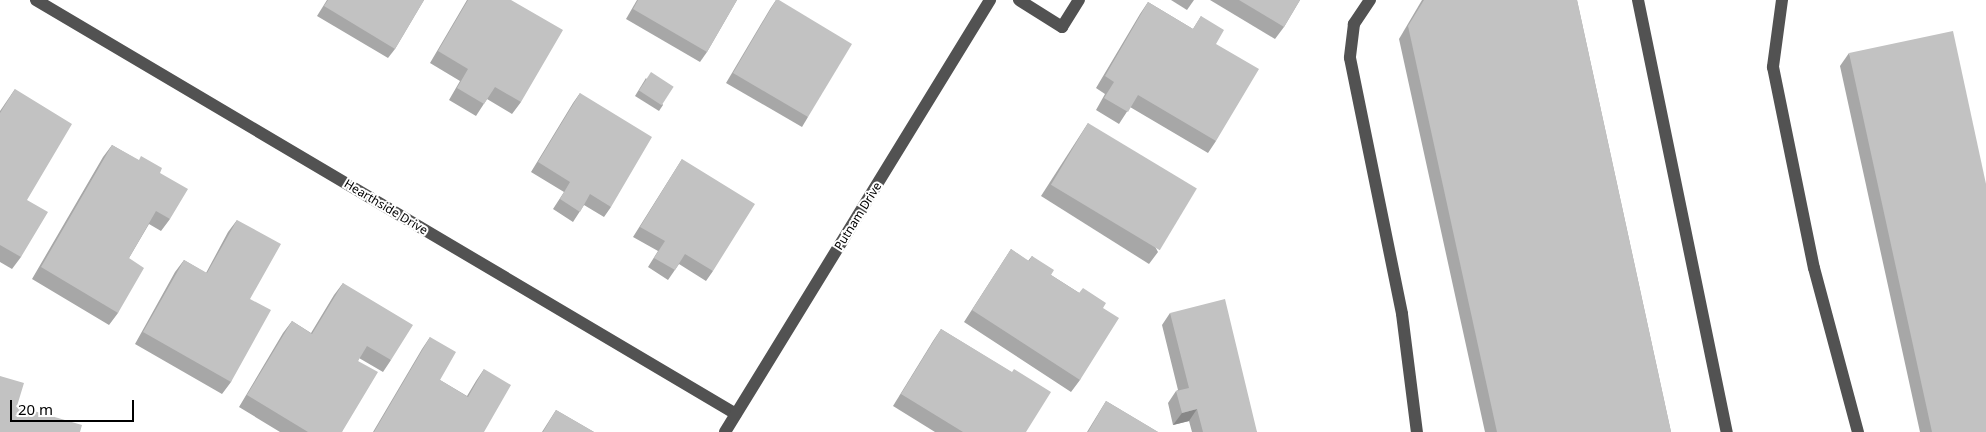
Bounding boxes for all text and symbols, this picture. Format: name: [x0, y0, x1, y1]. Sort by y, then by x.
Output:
street label: Hearthside Drive: [342, 176, 430, 238]
street label: Putnam Drive: [831, 179, 885, 253]
scale bar: [12, 390, 136, 422]
text: 20 m: [18, 399, 53, 419]

